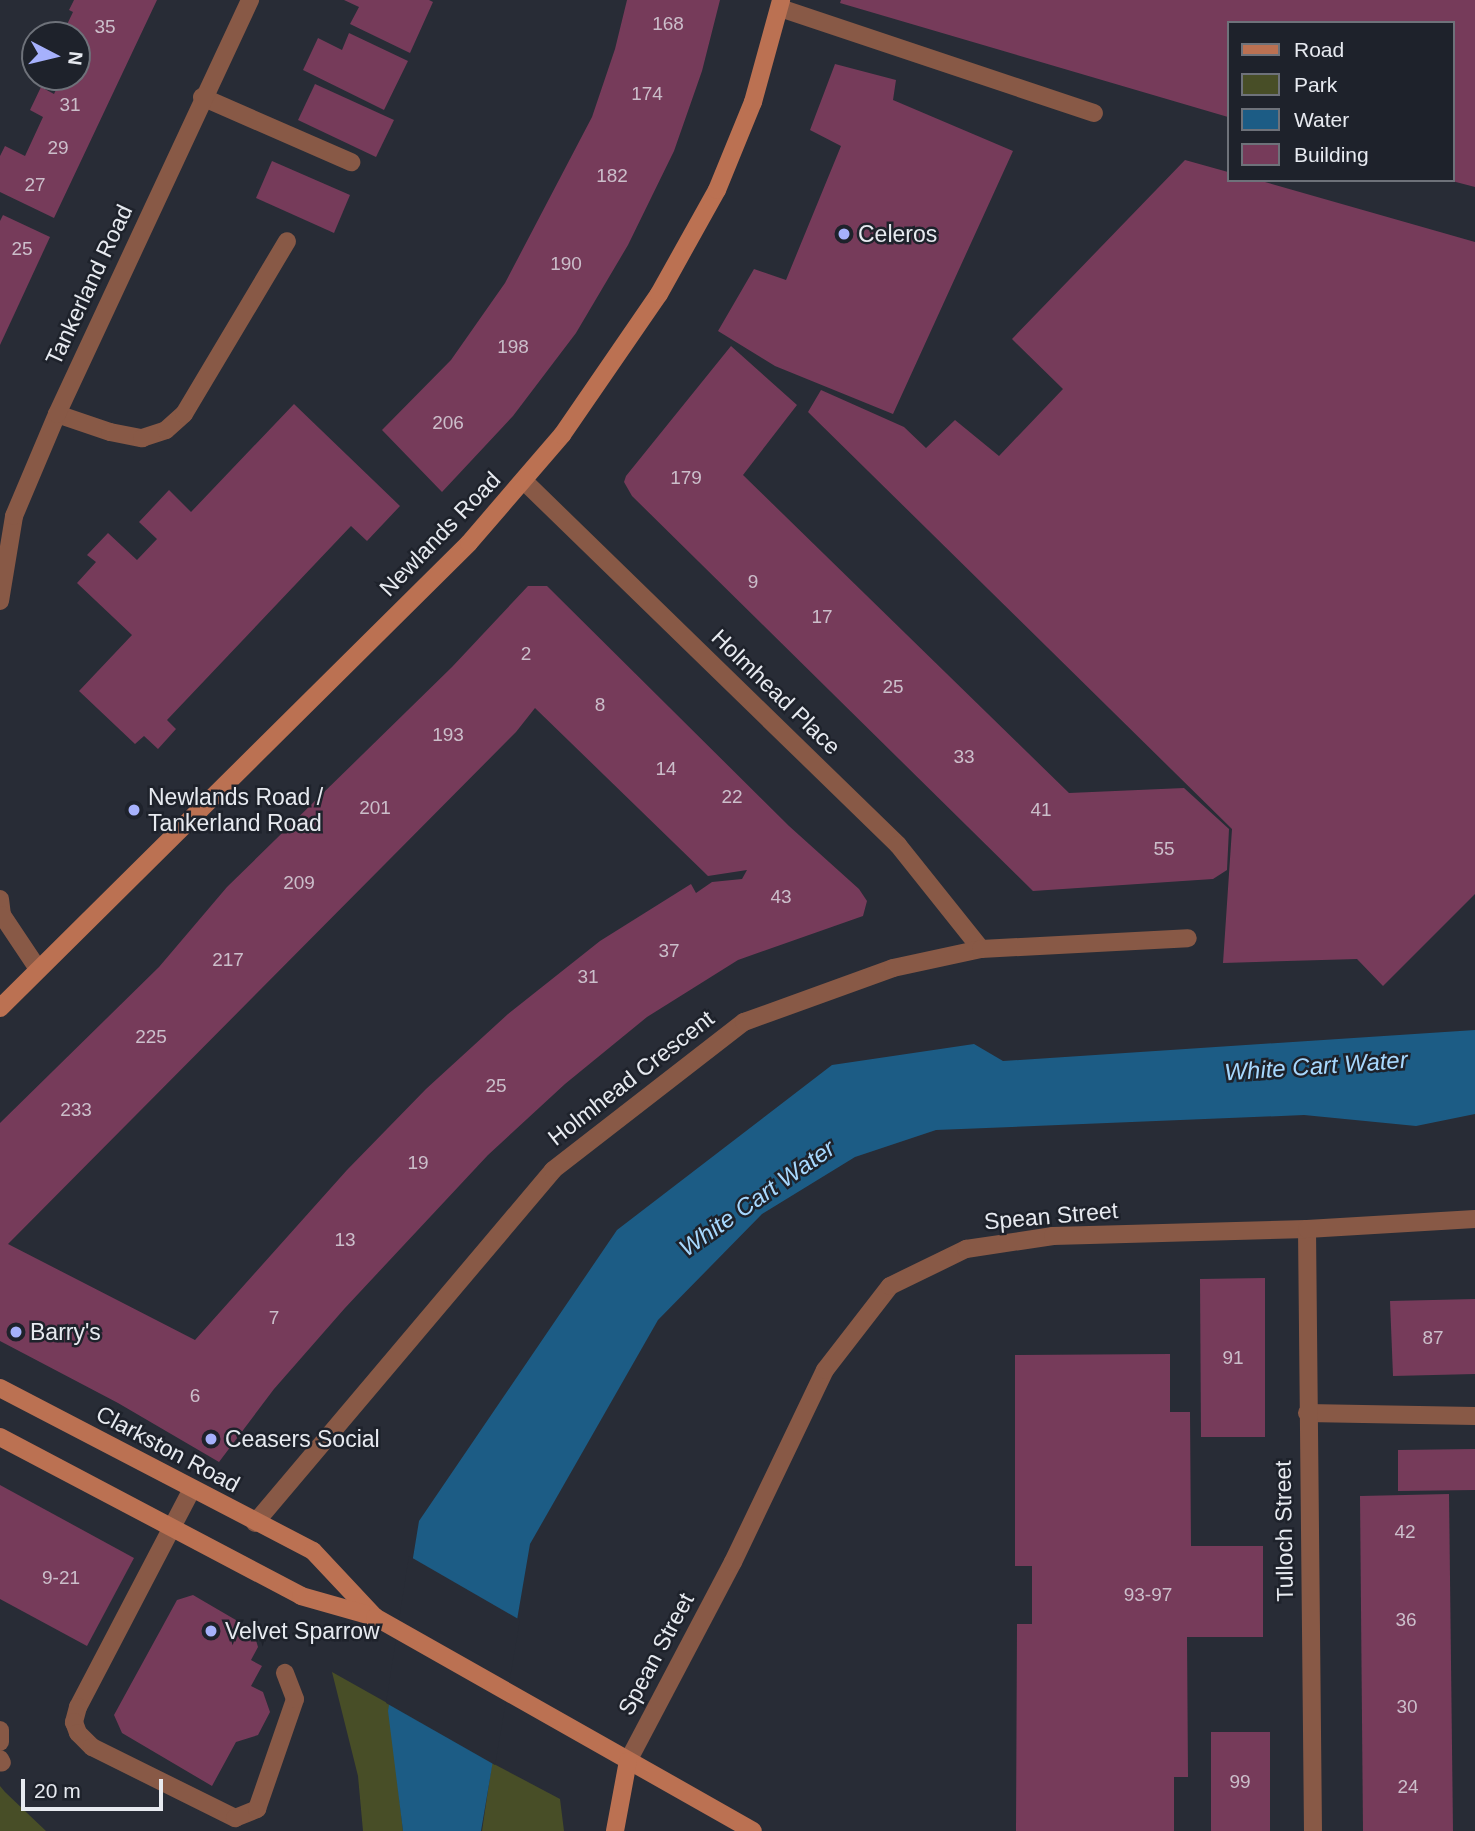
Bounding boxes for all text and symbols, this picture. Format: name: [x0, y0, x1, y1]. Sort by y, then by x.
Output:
house number: 168: [652, 13, 684, 35]
house number: 35: [94, 16, 116, 38]
north arrow: [21, 21, 91, 91]
legend: [1226, 21, 1454, 182]
text: Road: [1294, 38, 1344, 61]
text: N: [64, 50, 87, 66]
text: Park: [1294, 73, 1337, 96]
house number: 174: [631, 83, 663, 105]
house number: 31: [59, 94, 81, 116]
text: Water: [1294, 108, 1349, 131]
house number: 29: [47, 137, 69, 159]
text: Building: [1294, 143, 1369, 166]
house number: 182: [596, 165, 628, 187]
house number: 27: [24, 174, 46, 196]
street label: Tankerland Road: [40, 200, 138, 370]
place label: Celeros: [858, 220, 937, 248]
marker: Celeros: [836, 226, 852, 242]
house number: 25: [11, 238, 33, 260]
house number: 190: [550, 253, 582, 275]
house number: 198: [497, 336, 529, 358]
house number: 206: [432, 412, 464, 434]
street label: Newlands Road: [374, 466, 506, 602]
house number: 179: [670, 467, 702, 489]
house number: 9: [748, 571, 758, 593]
house number: 17: [811, 606, 833, 628]
street label: Holmhead Place: [706, 623, 846, 761]
house number: 2: [521, 643, 531, 665]
house number: 25: [882, 676, 904, 698]
house number: 8: [595, 694, 605, 716]
house number: 193: [432, 724, 464, 746]
house number: 33: [953, 746, 975, 768]
house number: 14: [655, 758, 677, 780]
place label: Newlands Road / Tankerland Road: [148, 783, 323, 837]
house number: 22: [721, 786, 743, 808]
house number: 201: [359, 797, 391, 819]
house number: 41: [1030, 799, 1052, 821]
marker: Newlands Road / Tankerland Road: [126, 802, 142, 818]
house number: 55: [1153, 838, 1175, 860]
house number: 209: [283, 872, 315, 894]
house number: 43: [770, 886, 792, 908]
house number: 37: [658, 940, 680, 962]
house number: 217: [212, 949, 244, 971]
house number: 31: [577, 966, 599, 988]
street label: Holmhead Crescent: [542, 1005, 720, 1151]
house number: 225: [135, 1026, 167, 1048]
water label: White Cart Water: [1223, 1045, 1409, 1087]
house number: 25: [485, 1075, 507, 1097]
house number: 233: [60, 1099, 92, 1121]
water label: White Cart Water: [674, 1134, 840, 1262]
house number: 19: [407, 1152, 429, 1174]
street label: Spean Street: [983, 1196, 1119, 1236]
house number: 13: [334, 1229, 356, 1251]
house number: 7: [269, 1307, 279, 1329]
place label: Barry's: [30, 1318, 101, 1346]
marker: Barry's: [8, 1324, 24, 1340]
house number: 87: [1422, 1327, 1444, 1349]
house number: 91: [1222, 1347, 1244, 1369]
house number: 6: [190, 1385, 200, 1407]
street label: Clarkston Road: [92, 1400, 244, 1498]
place label: Ceasers Social: [225, 1425, 380, 1453]
marker: Ceasers Social: [203, 1431, 219, 1447]
street label: Tulloch Street: [1269, 1460, 1299, 1602]
house number: 42: [1394, 1521, 1416, 1543]
house number: 9-21: [42, 1567, 80, 1589]
house number: 93-97: [1124, 1584, 1172, 1606]
street label: Spean Street: [612, 1588, 700, 1720]
house number: 36: [1395, 1609, 1417, 1631]
place label: Velvet Sparrow: [225, 1617, 380, 1645]
marker: Velvet Sparrow: [203, 1623, 219, 1639]
house number: 30: [1396, 1696, 1418, 1718]
scale bar: [24, 1764, 166, 1808]
house number: 99: [1229, 1771, 1251, 1793]
house number: 24: [1397, 1776, 1419, 1798]
text: 20 m: [34, 1779, 81, 1802]

